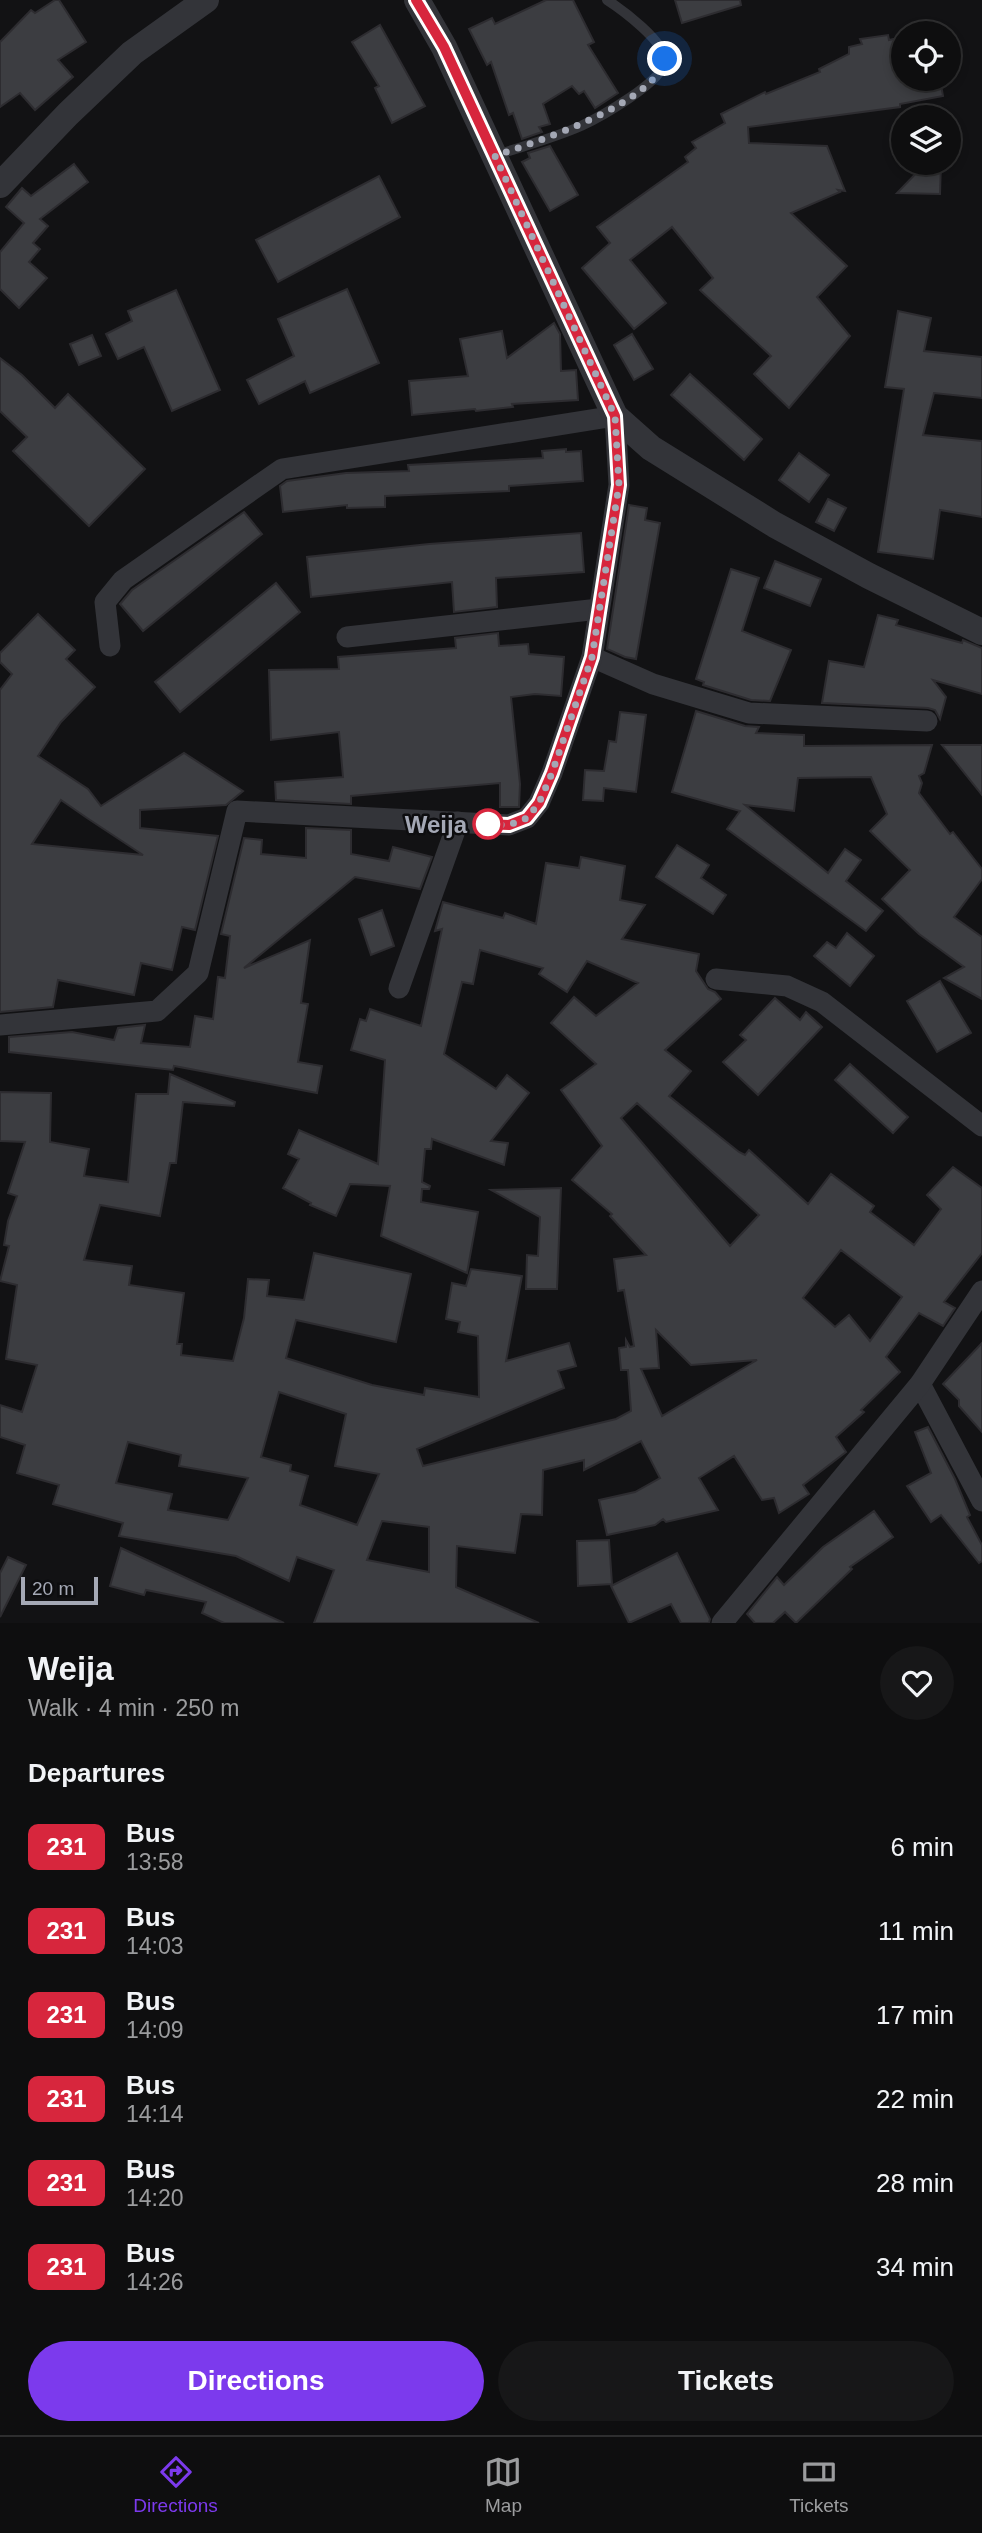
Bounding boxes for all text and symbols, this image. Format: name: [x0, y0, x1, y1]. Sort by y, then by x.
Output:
map controls: [891, 21, 961, 175]
button: locate: [891, 21, 961, 91]
your location: [647, 41, 682, 76]
button: layers: [891, 105, 961, 175]
marker: Weija: [473, 809, 503, 839]
place label: Weija: [405, 811, 468, 838]
scale bar: [21, 1574, 98, 1606]
text: 20 m: [32, 1578, 74, 1599]
button: heart: [880, 1646, 954, 1720]
text: Weija: [28, 1650, 114, 1687]
text: Walk · 4 min · 250 m: [28, 1695, 239, 1721]
text: Departures: [28, 1758, 165, 1788]
text: Bus: [126, 1818, 175, 1848]
text: 6 min: [890, 1832, 954, 1862]
text: 231: [46, 1833, 87, 1860]
text: 13:58: [126, 1849, 184, 1875]
text: Bus: [126, 1902, 175, 1932]
text: 11 min: [878, 1916, 954, 1946]
text: 231: [46, 1917, 87, 1944]
text: 14:03: [126, 1933, 184, 1959]
text: Bus: [126, 1986, 175, 2016]
text: 17 min: [876, 2000, 954, 2030]
text: 231: [46, 2001, 87, 2028]
text: 14:09: [126, 2017, 184, 2043]
text: Bus: [126, 2070, 175, 2100]
text: 22 min: [876, 2084, 954, 2114]
text: 231: [46, 2085, 87, 2112]
text: 14:14: [126, 2101, 184, 2127]
text: Bus: [126, 2154, 175, 2184]
text: 28 min: [876, 2168, 954, 2198]
text: 231: [46, 2169, 87, 2196]
text: 14:20: [126, 2185, 184, 2211]
text: Bus: [126, 2238, 175, 2268]
text: 34 min: [876, 2252, 954, 2282]
text: 231: [46, 2253, 87, 2280]
text: 14:26: [126, 2269, 184, 2295]
button: Directions: [28, 2341, 484, 2421]
button: Tickets: [498, 2341, 954, 2421]
tab: Directions: [133, 2453, 218, 2517]
tab: Map: [484, 2453, 522, 2517]
tab: Tickets: [789, 2453, 849, 2517]

